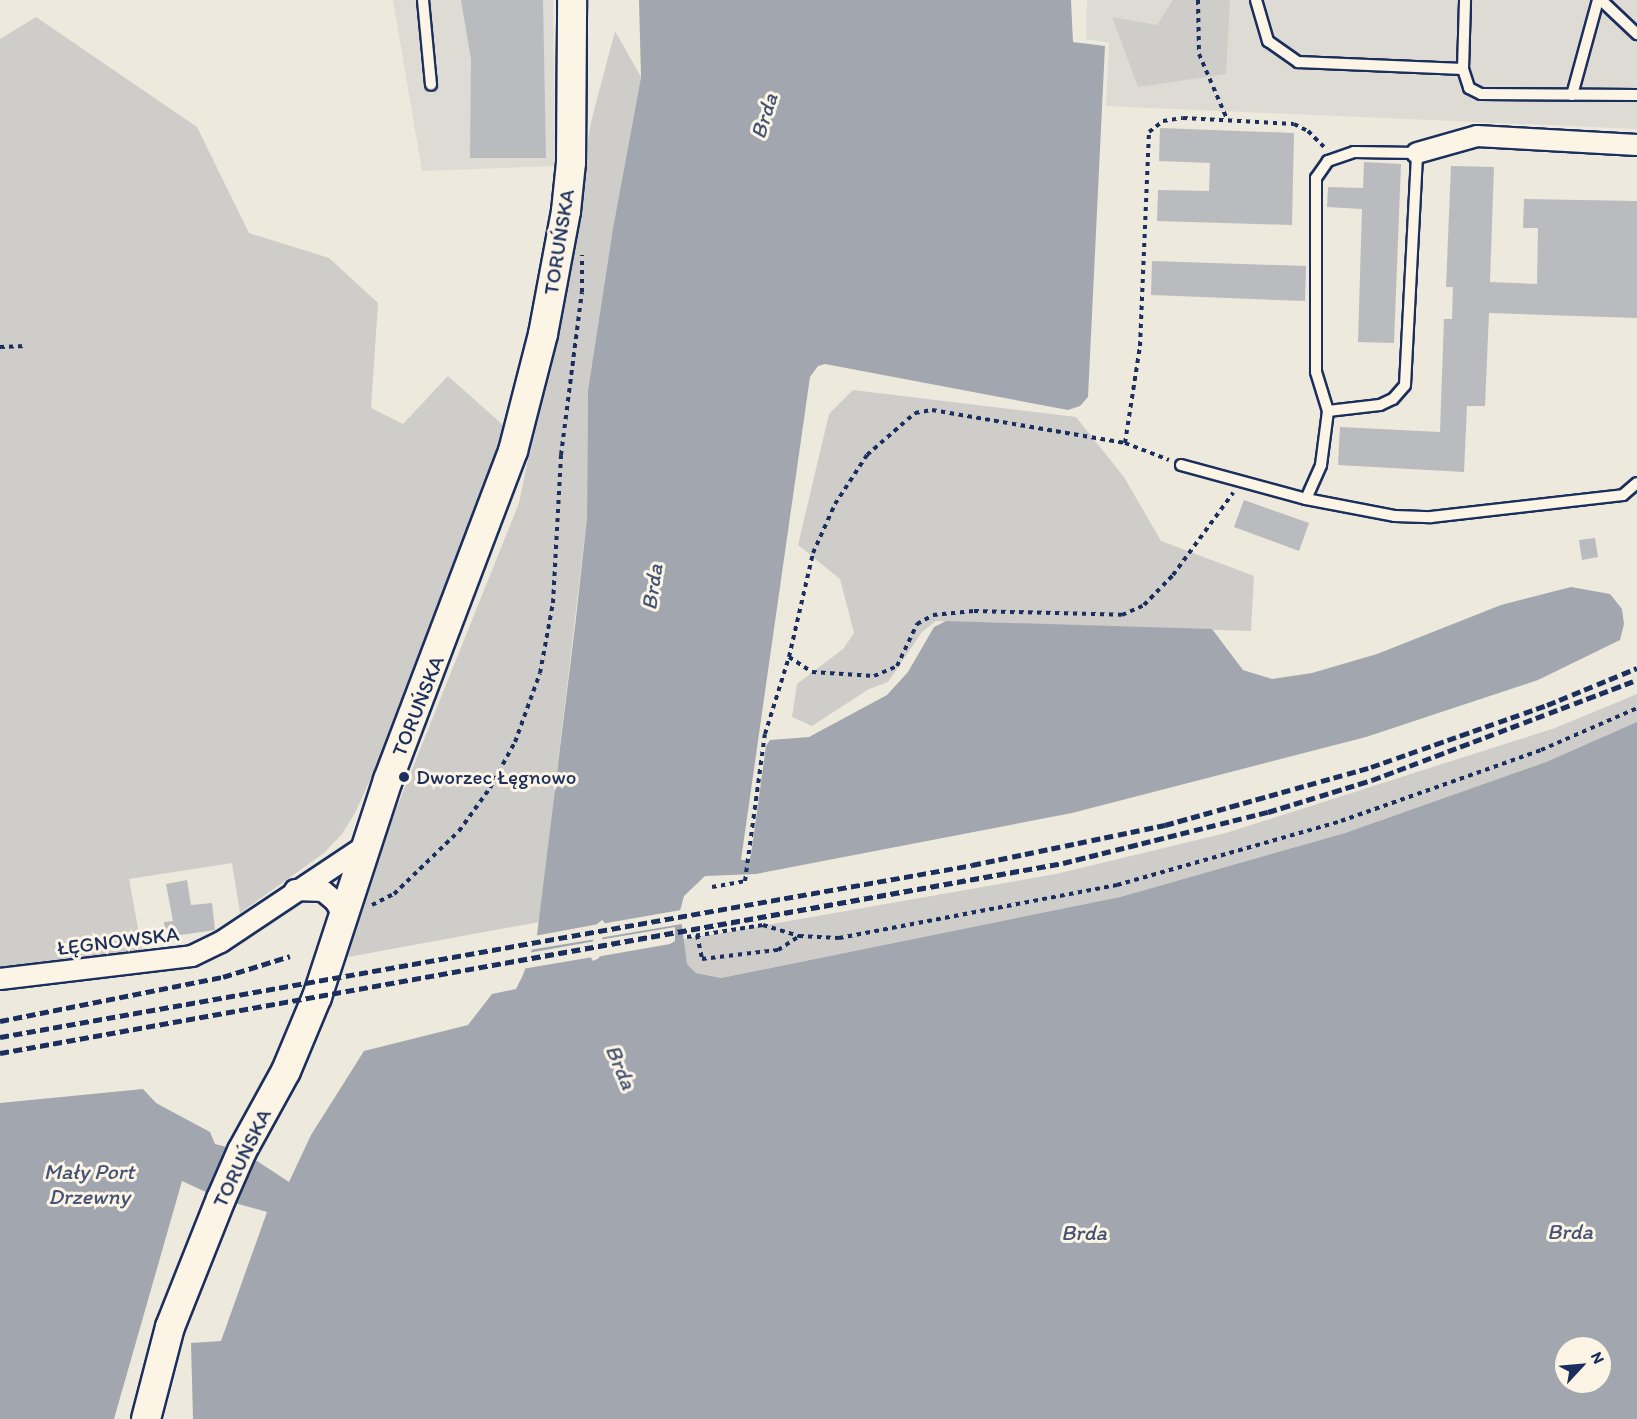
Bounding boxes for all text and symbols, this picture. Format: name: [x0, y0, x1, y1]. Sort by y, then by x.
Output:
water label: Brda: [745, 90, 783, 142]
street label: TORUŃSKA: [538, 187, 580, 297]
water label: Brda: [636, 562, 668, 612]
street label: TORUŃSKA: [386, 652, 450, 760]
place label: Dworzec Łęgnowo: [416, 764, 576, 790]
marker: Dworzec Łęgnowo: [397, 770, 411, 784]
street label: ŁĘGNOWSKA: [56, 921, 180, 961]
water label: Brda: [600, 1041, 642, 1093]
street label: TORUŃSKA: [207, 1105, 277, 1211]
water label: Mały Port Drzewny: [44, 1158, 134, 1210]
water label: Brda: [1547, 1219, 1593, 1245]
water label: Brda: [1061, 1220, 1107, 1246]
north arrow: [1553, 1335, 1613, 1395]
text: N: [1587, 1349, 1609, 1367]

